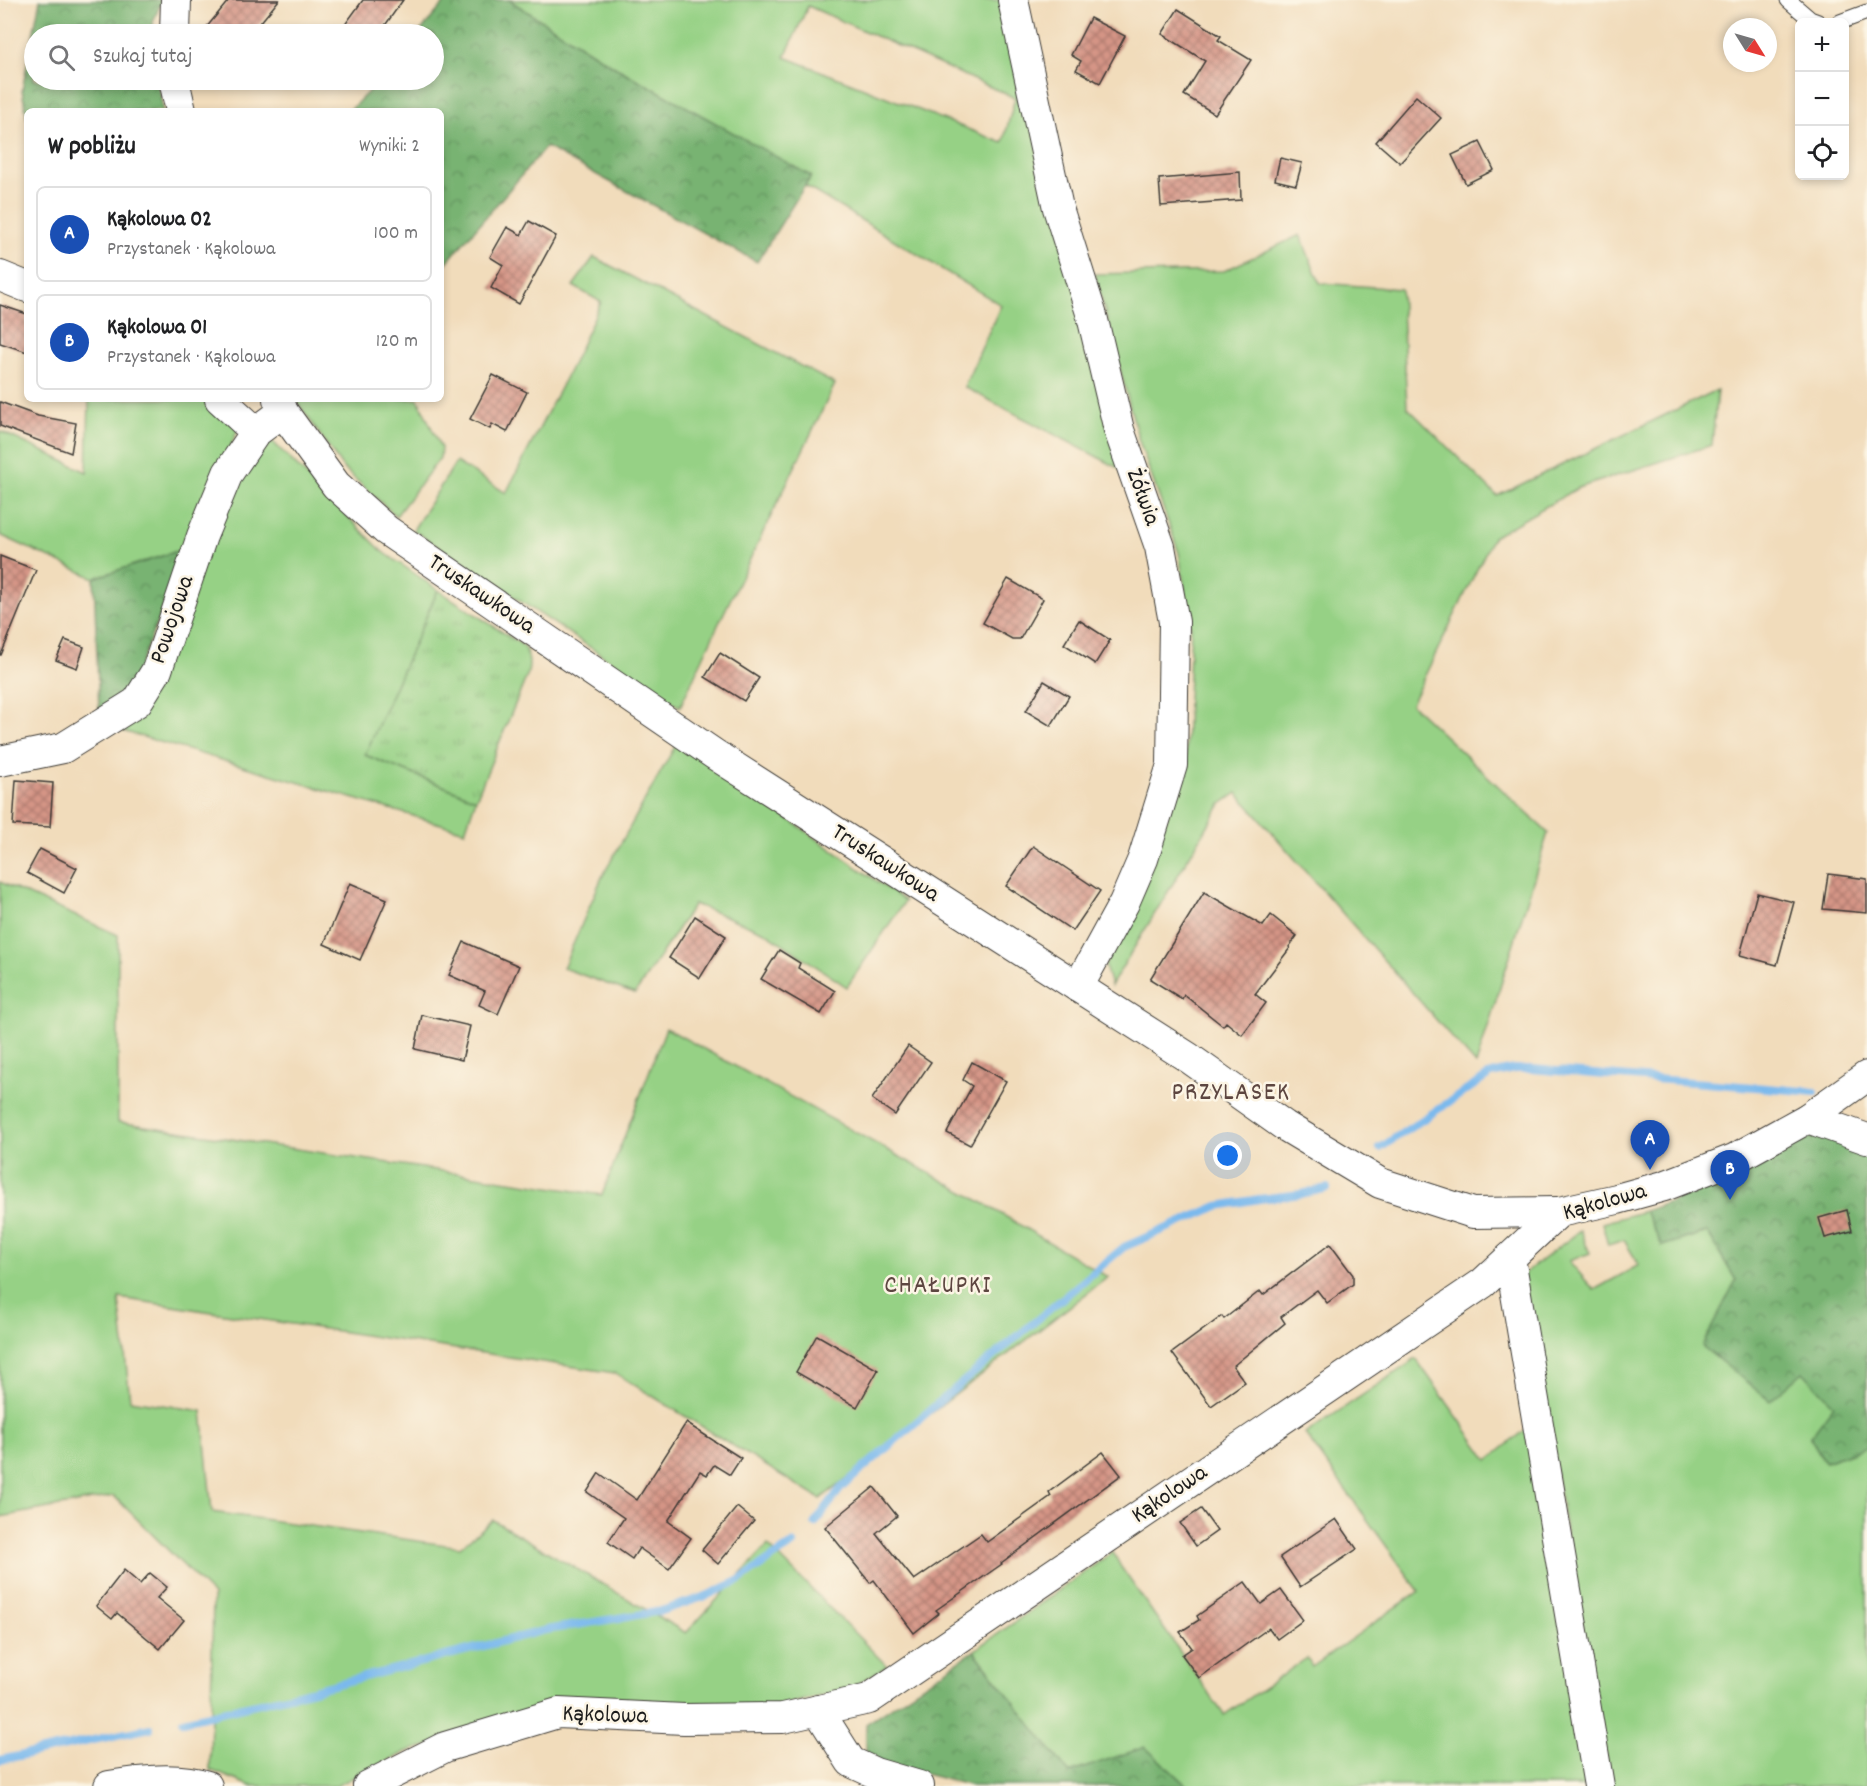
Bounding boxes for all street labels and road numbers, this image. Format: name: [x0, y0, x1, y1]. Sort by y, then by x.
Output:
street label: Żółwia: [1116, 464, 1168, 531]
street label: Truskawkowa: [421, 547, 542, 644]
street label: Powojowa: [142, 571, 204, 669]
street label: Truskawkowa: [824, 816, 946, 912]
street label: Kąkolowa: [1559, 1175, 1651, 1231]
street label: Kąkolowa: [1125, 1457, 1215, 1533]
street label: Kąkolowa: [562, 1698, 649, 1735]

